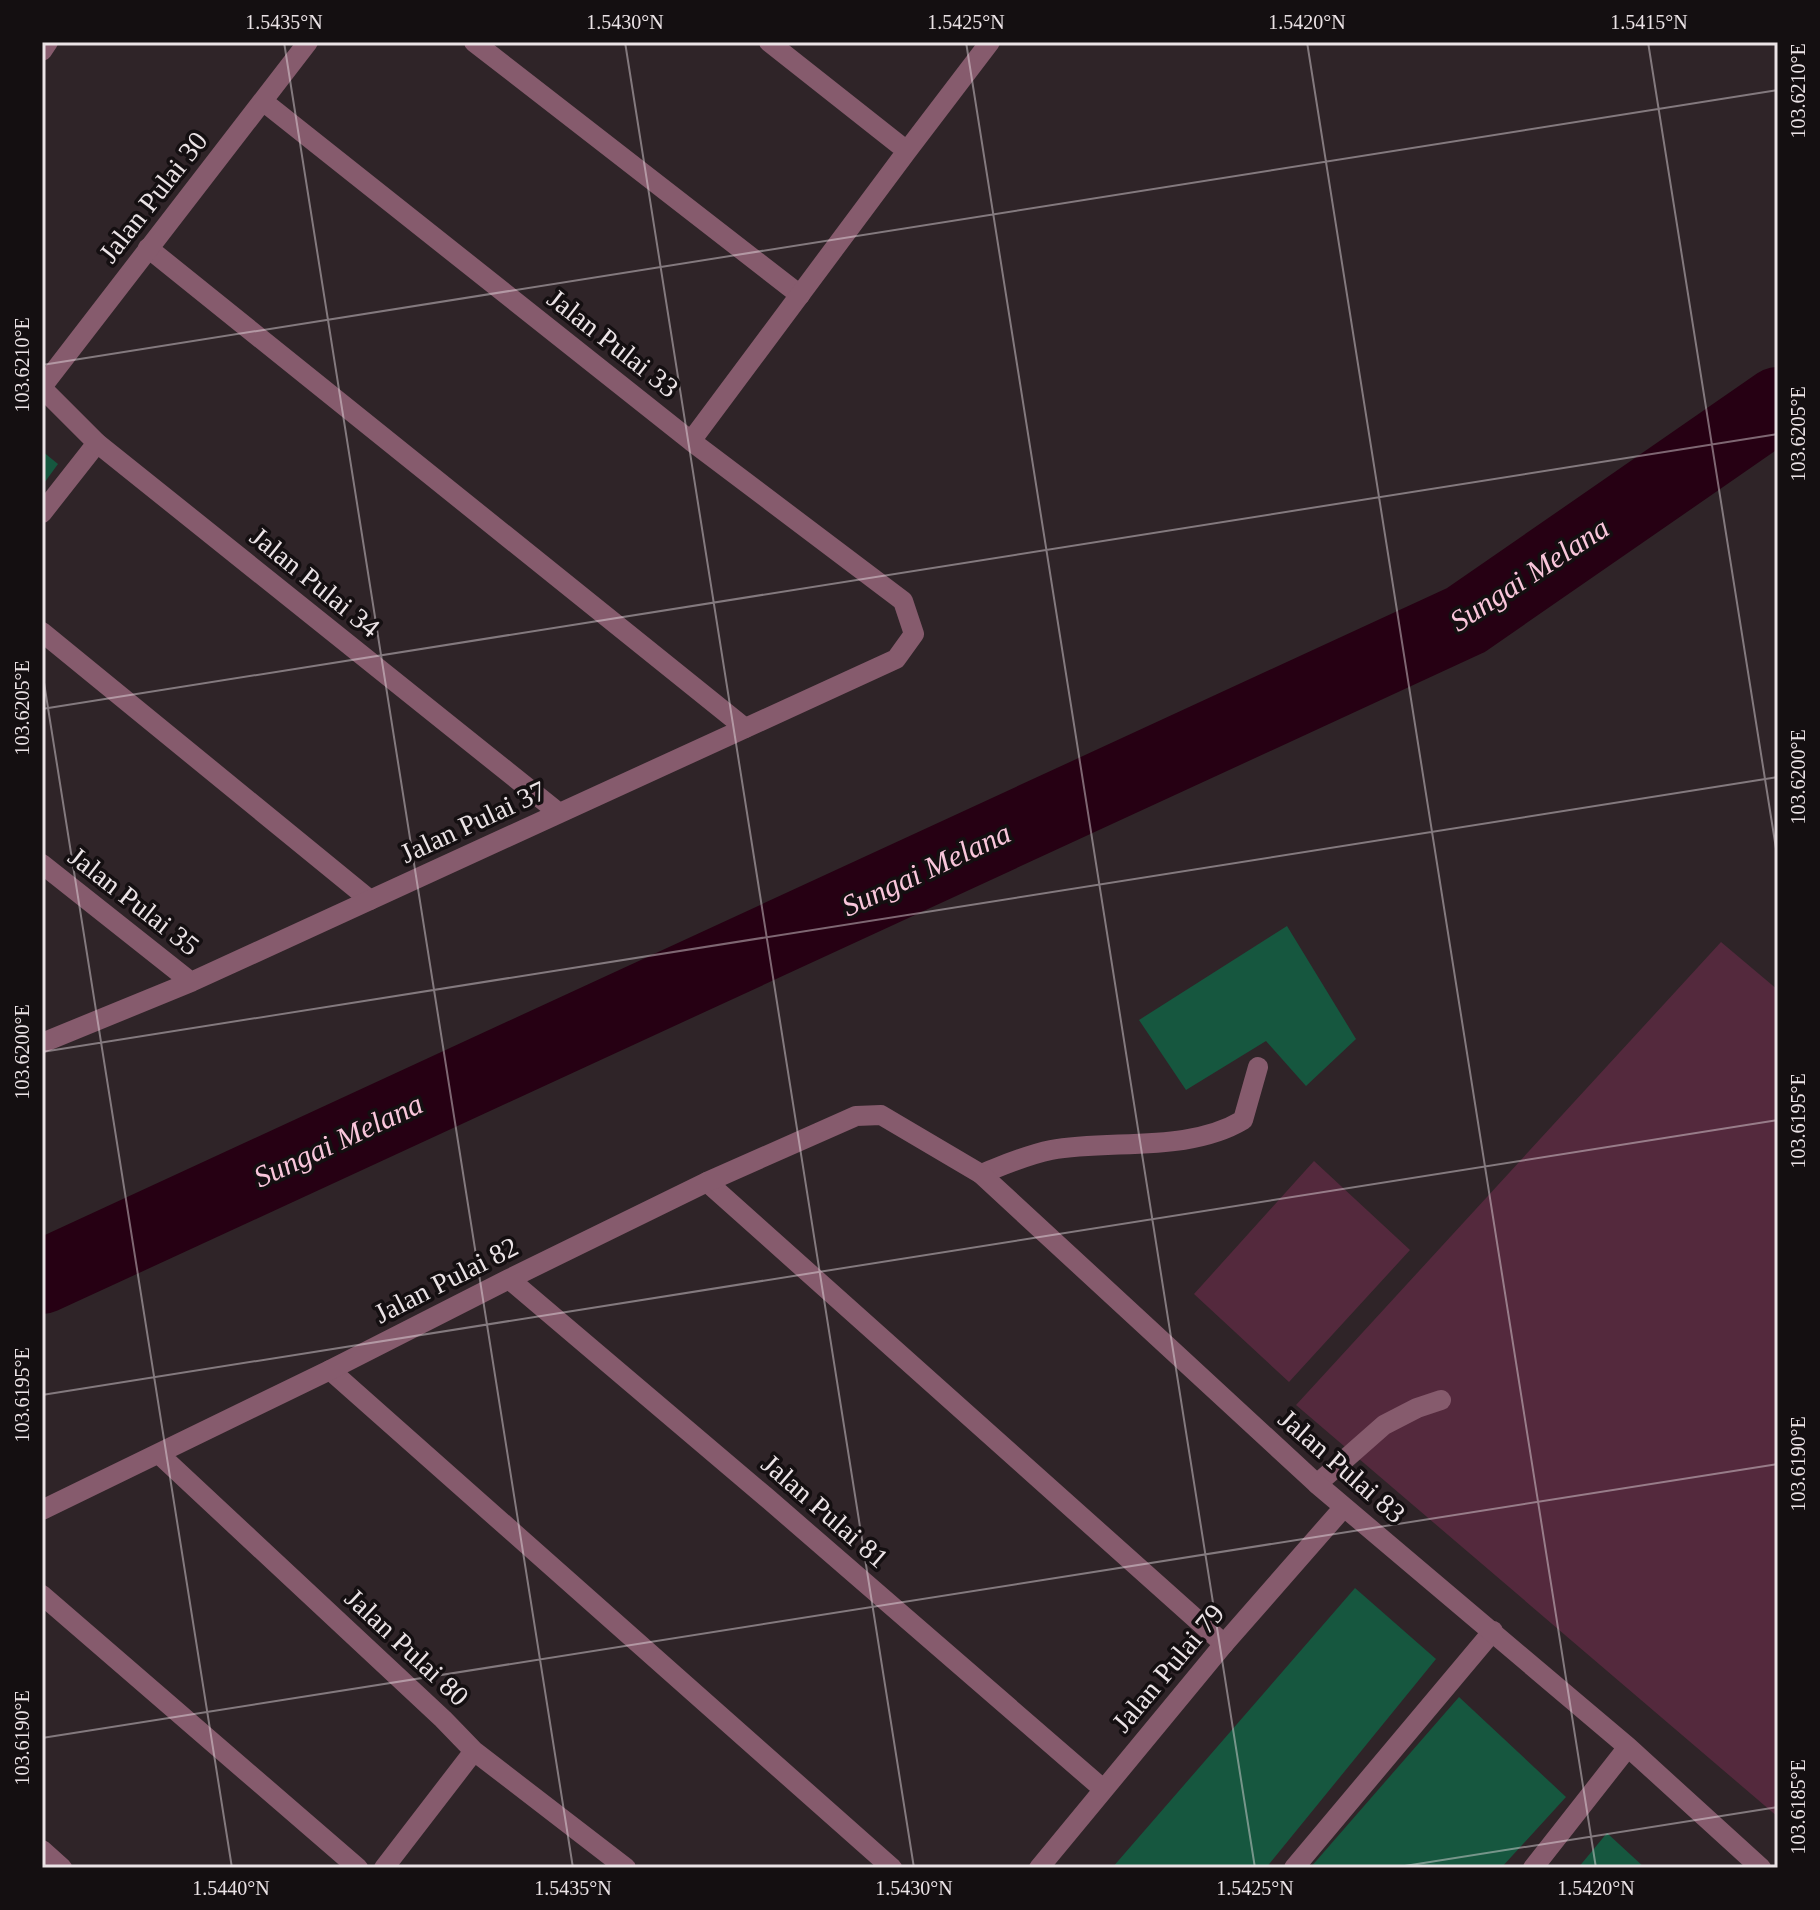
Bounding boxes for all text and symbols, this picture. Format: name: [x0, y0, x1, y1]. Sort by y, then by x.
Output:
text: 1.5435°N: [245, 11, 323, 33]
text: 1.5430°N: [586, 11, 664, 33]
text: 1.5425°N: [927, 11, 1005, 33]
text: 1.5420°N: [1268, 11, 1346, 33]
text: 1.5415°N: [1610, 11, 1688, 33]
text: 103.6210°E: [1787, 43, 1809, 139]
street label: Jalan Pulai 30: [92, 126, 214, 268]
street label: Jalan Pulai 33: [542, 282, 684, 404]
text: 103.6210°E: [11, 317, 33, 413]
text: 103.6205°E: [1787, 386, 1809, 482]
water label: Sungai Melana: [1443, 510, 1615, 638]
street label: Jalan Pulai 34: [244, 521, 386, 643]
text: 103.6205°E: [11, 660, 33, 756]
text: 103.6200°E: [1787, 729, 1809, 825]
street label: Jalan Pulai 37: [395, 775, 551, 869]
water label: Sungai Melana: [836, 815, 1016, 923]
street label: Jalan Pulai 35: [63, 840, 205, 962]
text: 103.6200°E: [11, 1004, 33, 1100]
text: 103.6195°E: [1787, 1073, 1809, 1169]
water label: Sungai Melana: [248, 1086, 428, 1194]
street label: Jalan Pulai 82: [369, 1231, 523, 1329]
text: 103.6195°E: [11, 1347, 33, 1443]
street label: Jalan Pulai 83: [1273, 1403, 1411, 1529]
text: 103.6190°E: [1787, 1416, 1809, 1512]
street label: Jalan Pulai 81: [756, 1448, 894, 1574]
street label: Jalan Pulai 80: [339, 1582, 475, 1712]
street label: Jalan Pulai 79: [1106, 1598, 1230, 1738]
text: 103.6190°E: [11, 1690, 33, 1786]
text: 103.6185°E: [1787, 1759, 1809, 1855]
text: 1.5440°N: [192, 1877, 270, 1899]
text: 1.5435°N: [534, 1877, 612, 1899]
text: 1.5430°N: [875, 1877, 953, 1899]
text: 1.5425°N: [1216, 1877, 1294, 1899]
text: 1.5420°N: [1557, 1877, 1635, 1899]

